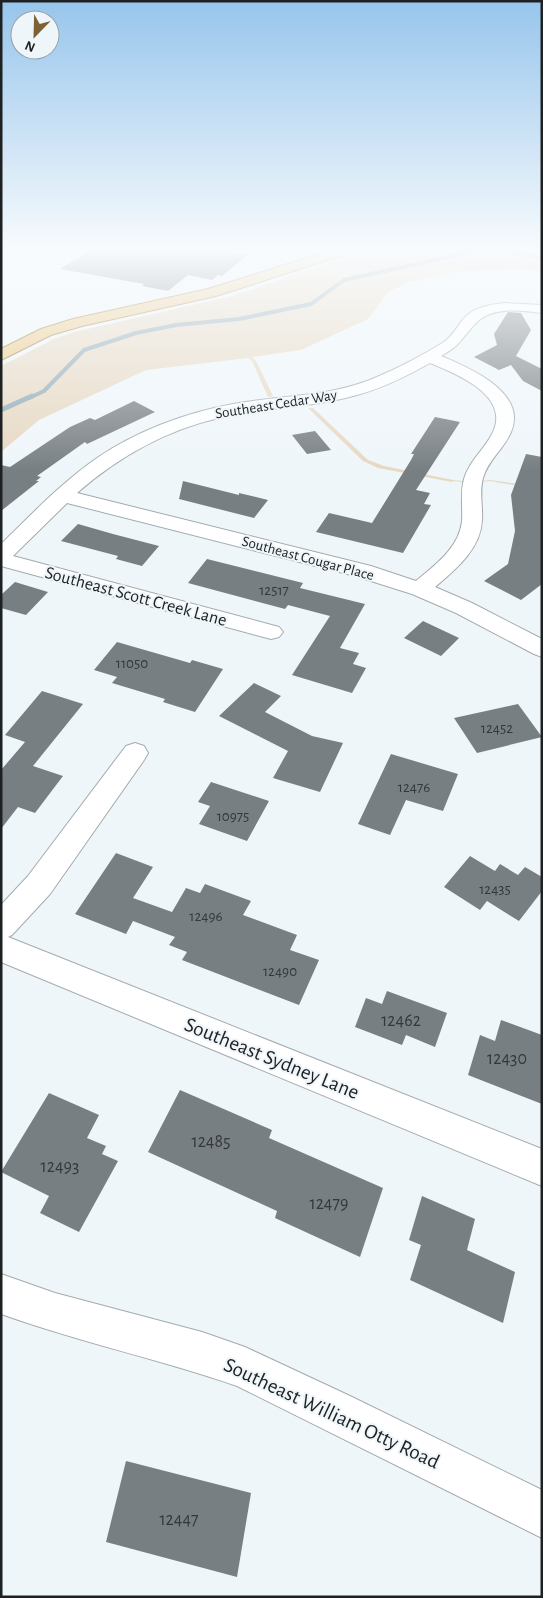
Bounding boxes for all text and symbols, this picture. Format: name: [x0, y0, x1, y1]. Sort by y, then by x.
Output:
north arrow: [10, 10, 60, 60]
text: N: [23, 38, 38, 54]
street label: Southeast Cedar Way: [214, 387, 339, 422]
street label: Southeast Cougar Place: [240, 534, 376, 583]
street label: Southeast Scott Creek Lane: [43, 564, 229, 630]
house number: 12517: [259, 583, 289, 598]
house number: 11050: [116, 656, 148, 671]
house number: 12452: [481, 721, 513, 736]
house number: 12476: [398, 780, 430, 795]
house number: 10975: [217, 809, 249, 824]
house number: 12435: [479, 882, 511, 897]
house number: 12496: [189, 909, 223, 924]
house number: 12490: [263, 964, 297, 979]
house number: 12462: [381, 1012, 421, 1030]
street label: Southeast Sydney Lane: [182, 1014, 362, 1103]
house number: 12430: [487, 1050, 527, 1068]
house number: 12485: [191, 1133, 231, 1151]
house number: 12493: [41, 1158, 79, 1176]
house number: 12479: [309, 1195, 349, 1213]
street label: Southeast William Otty Road: [221, 1354, 443, 1473]
house number: 12447: [159, 1511, 199, 1529]

